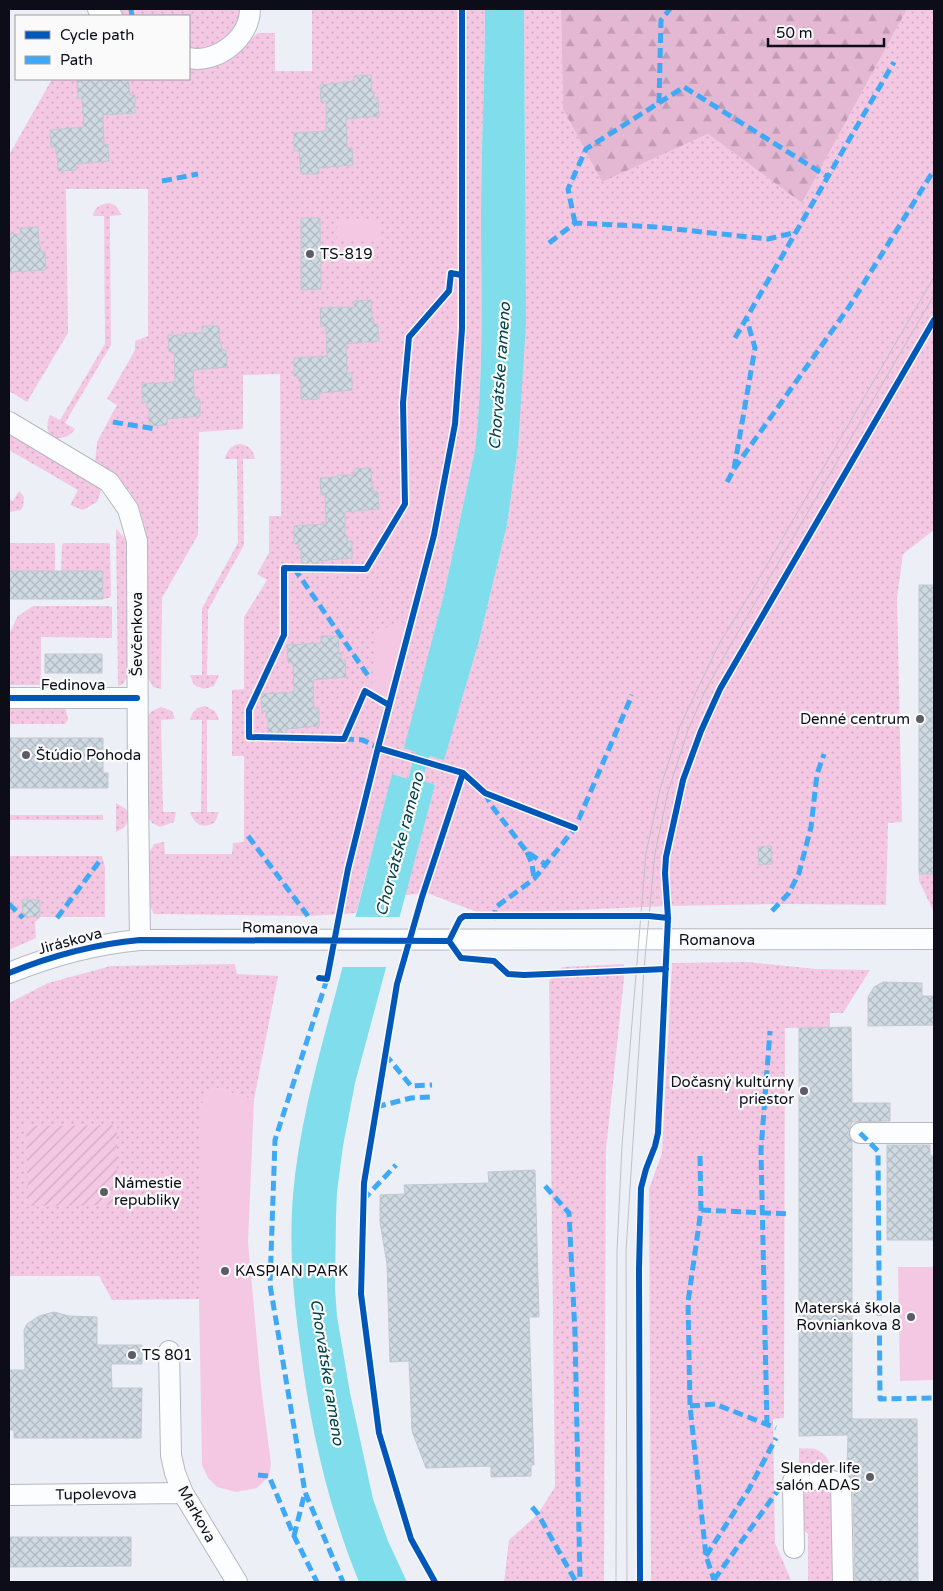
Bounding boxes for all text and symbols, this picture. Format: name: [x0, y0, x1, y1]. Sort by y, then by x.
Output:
legend: [15, 15, 190, 80]
scale bar: [768, 15, 884, 47]
text: 50 m: [776, 24, 813, 42]
text: Cycle path: [60, 26, 134, 44]
text: Path: [60, 51, 93, 69]
place label: TS-819: [320, 245, 373, 263]
marker: TS-819: [304, 248, 316, 260]
water label: Chorvátske rameno: [485, 300, 515, 451]
street label: Ševčenkova: [128, 592, 146, 676]
street label: Fedinova: [41, 676, 105, 694]
place label: Denné centrum: [800, 710, 910, 728]
marker: Denné centrum: [914, 713, 926, 725]
place label: Štúdio Pohoda: [36, 746, 141, 764]
marker: Štúdio Pohoda: [20, 749, 32, 761]
water label: Chorvátske rameno: [371, 769, 429, 918]
street label: Romanova: [242, 918, 318, 938]
street label: Jiráskova: [36, 924, 104, 958]
street label: Romanova: [679, 931, 755, 949]
place label: Dočasný kultúrny priestor: [671, 1073, 794, 1108]
marker: Dočasný kultúrny priestor: [798, 1085, 810, 1097]
place label: Námestie republiky: [114, 1174, 182, 1209]
marker: Námestie republiky: [98, 1186, 110, 1198]
place label: KASPIAN PARK: [235, 1262, 348, 1280]
marker: KASPIAN PARK: [219, 1265, 231, 1277]
water label: Chorvátske rameno: [306, 1298, 349, 1448]
place label: Materská škola Rovniankova 8: [794, 1299, 901, 1334]
marker: Materská škola Rovniankova 8: [905, 1311, 917, 1323]
place label: TS 801: [142, 1346, 193, 1364]
marker: TS 801: [126, 1349, 138, 1361]
place label: Slender life salón ADAS: [776, 1459, 860, 1494]
marker: Slender life salón ADAS: [864, 1471, 876, 1483]
street label: Markova: [174, 1483, 220, 1545]
street label: Tupolevova: [55, 1484, 137, 1504]

